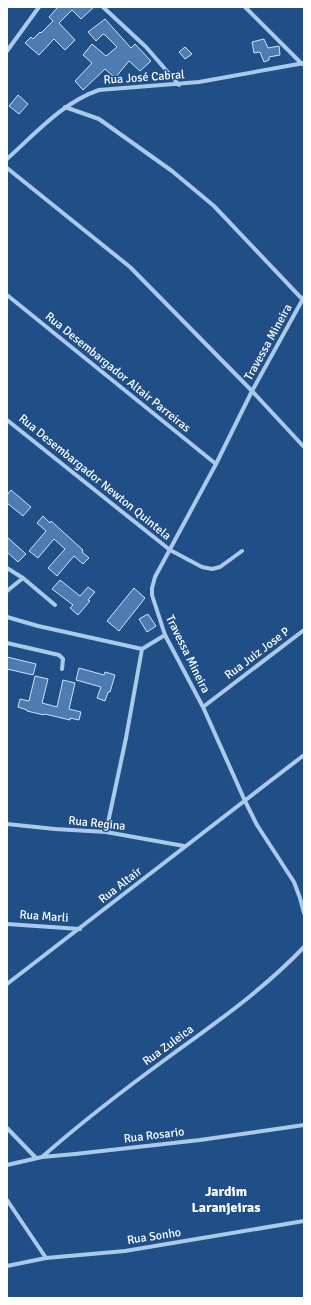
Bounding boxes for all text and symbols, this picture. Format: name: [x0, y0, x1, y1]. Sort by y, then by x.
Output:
street label: Rua José Cabral: [103, 67, 186, 88]
street label: Travessa Mineira: [241, 301, 296, 383]
street label: Rua Desembargador Altair Parreiras: [42, 309, 193, 436]
street label: Rua Desembargador Newton Quintela: [15, 411, 174, 544]
street label: Travessa Mineira: [162, 613, 213, 696]
street label: Rua Juiz Jose P: [222, 624, 293, 683]
street label: Rua Regina: [68, 813, 126, 834]
street label: Rua Altair: [96, 864, 145, 907]
street label: Rua Marli: [19, 907, 69, 926]
street label: Rua Zuleica: [140, 1022, 197, 1069]
street label: Rua Rosario: [123, 1124, 185, 1147]
district label: Jardim Laranjeiras: [192, 1183, 260, 1216]
street label: Rua Sonho: [126, 1225, 182, 1248]

